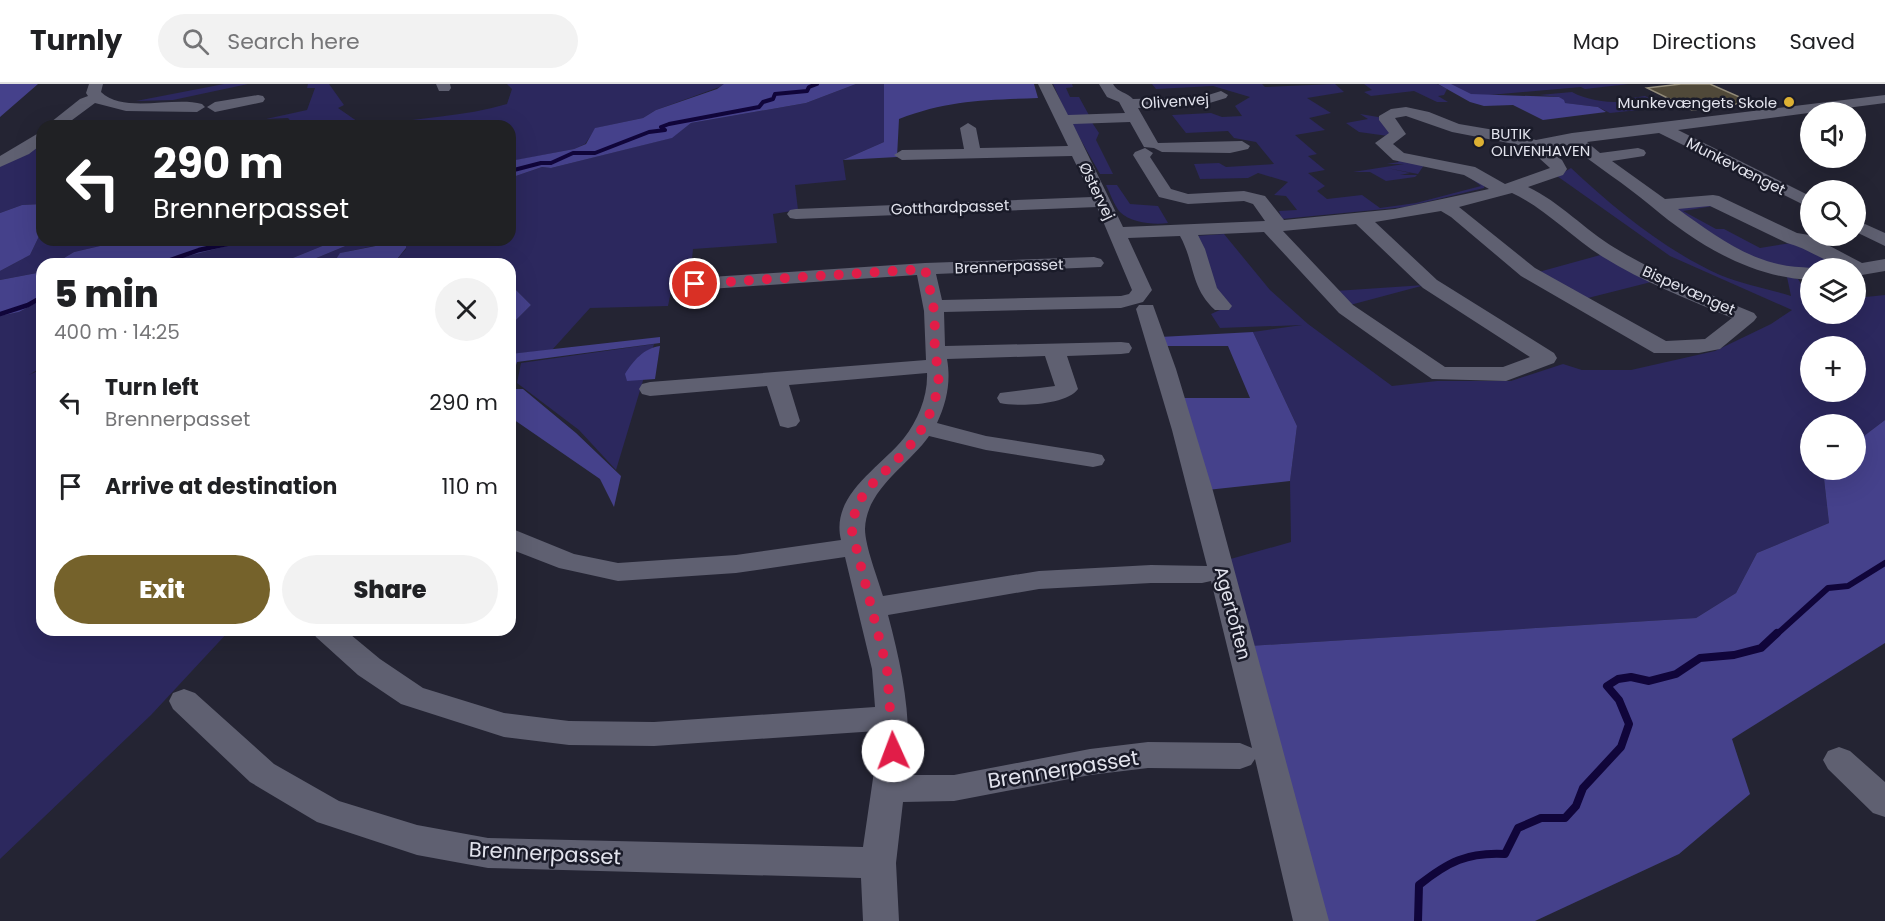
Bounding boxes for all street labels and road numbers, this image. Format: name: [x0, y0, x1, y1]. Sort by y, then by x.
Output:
street label: Olivenvej: [1140, 88, 1210, 114]
street label: Munkevænget: [1683, 132, 1789, 200]
street label: Østervej: [1074, 159, 1120, 223]
street label: Gotthardpasset: [890, 194, 1010, 220]
street label: Brennerpasset: [954, 254, 1064, 278]
street label: Bispevænget: [1639, 260, 1739, 320]
street label: Agertoften: [1209, 564, 1257, 662]
street label: Brennerpasset: [985, 743, 1141, 795]
street label: Brennerpasset: [468, 835, 622, 871]

